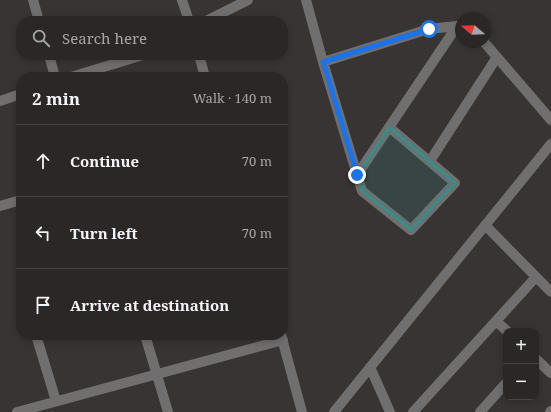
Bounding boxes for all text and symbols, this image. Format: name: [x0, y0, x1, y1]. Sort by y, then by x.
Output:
north arrow: [455, 12, 491, 48]
search box: [16, 16, 288, 60]
route start: [420, 20, 438, 38]
icon: search: [30, 27, 52, 49]
text: Search here: [62, 28, 147, 48]
text: 2 min: [32, 87, 80, 110]
text: Walk · 140 m: [193, 89, 272, 107]
icon: ahead: [32, 150, 54, 172]
text: Continue: [70, 151, 139, 171]
text: 70 m: [242, 152, 272, 170]
route end: [348, 166, 366, 184]
icon: left: [32, 222, 54, 244]
text: Turn left: [70, 223, 138, 243]
text: 70 m: [242, 224, 272, 242]
icon: arrive: [32, 294, 54, 316]
text: Arrive at destination: [70, 295, 229, 315]
map controls: [503, 328, 539, 400]
button: +: [503, 328, 539, 364]
button: −: [503, 364, 539, 400]

